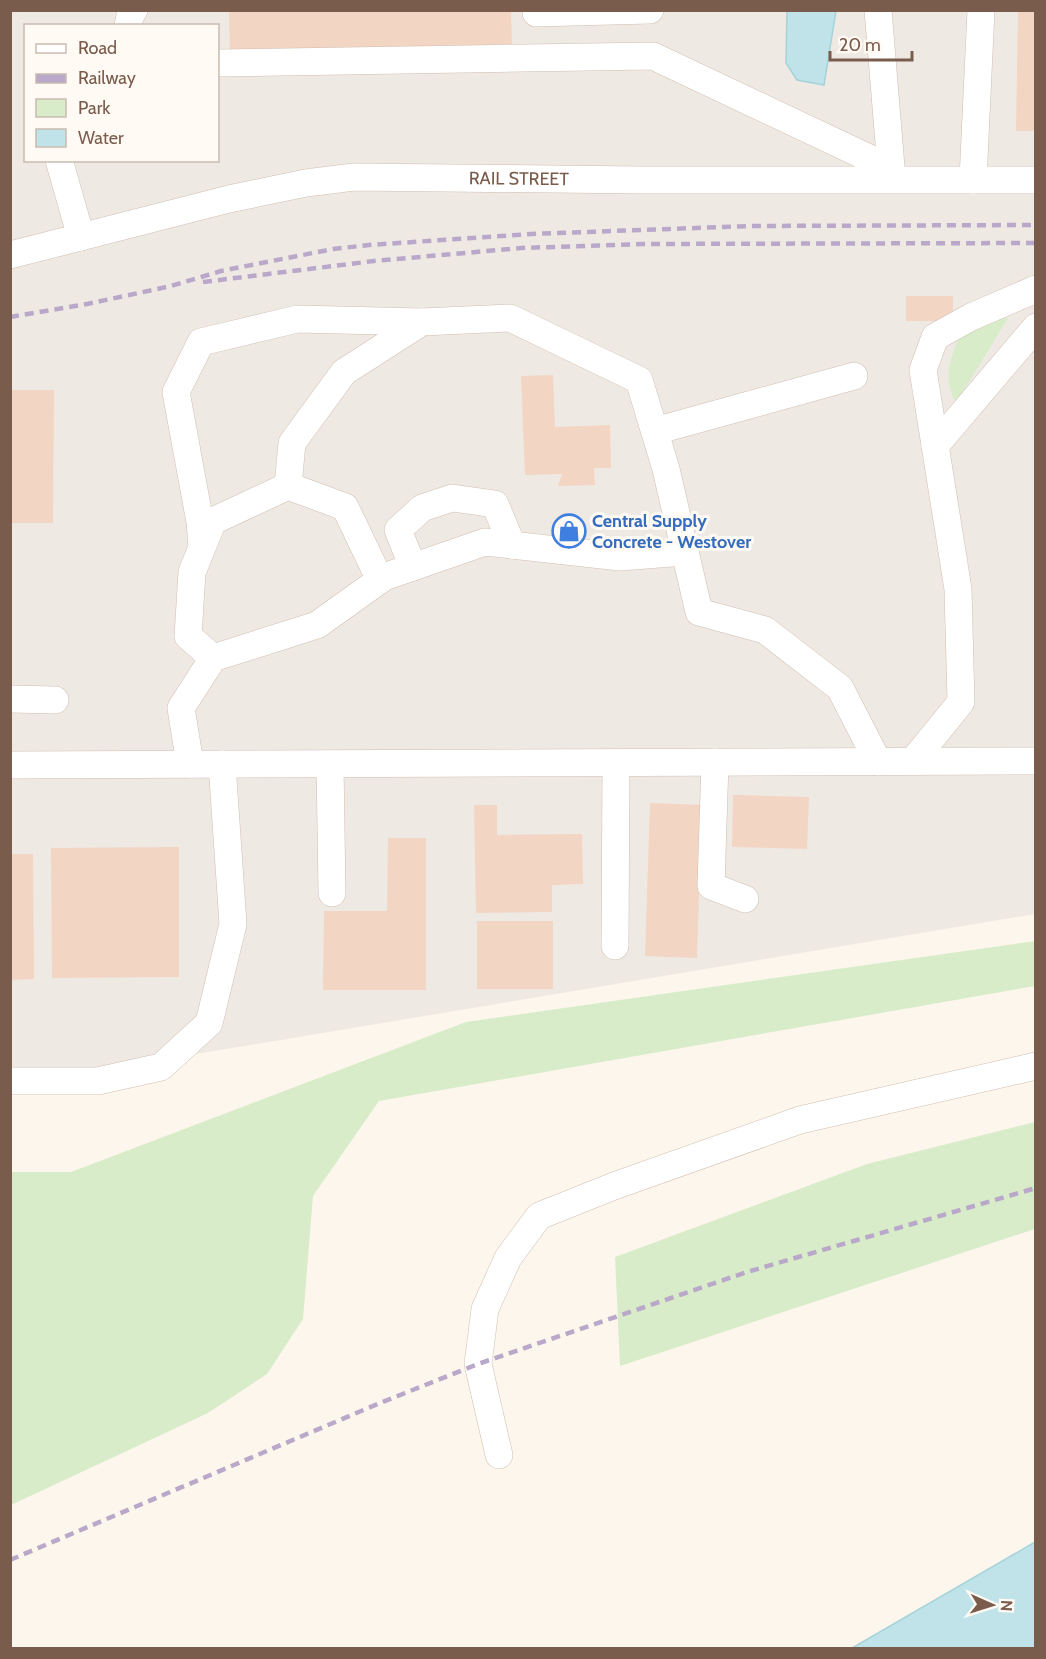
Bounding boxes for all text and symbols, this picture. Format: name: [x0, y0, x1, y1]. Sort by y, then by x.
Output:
legend: [24, 24, 219, 162]
scale bar: [830, 24, 912, 62]
text: 20 m: [839, 34, 881, 56]
text: Road: [78, 37, 117, 59]
text: Railway: [78, 67, 136, 89]
text: Park: [78, 97, 111, 119]
text: Water: [78, 127, 124, 149]
street label: RAIL STREET: [469, 167, 570, 190]
place label: Central Supply Concrete - Westover: [592, 510, 751, 553]
shop icon: Central Supply Concrete - Westover: [551, 513, 587, 549]
north arrow: [962, 1575, 1022, 1635]
text: N: [997, 1600, 1016, 1612]

